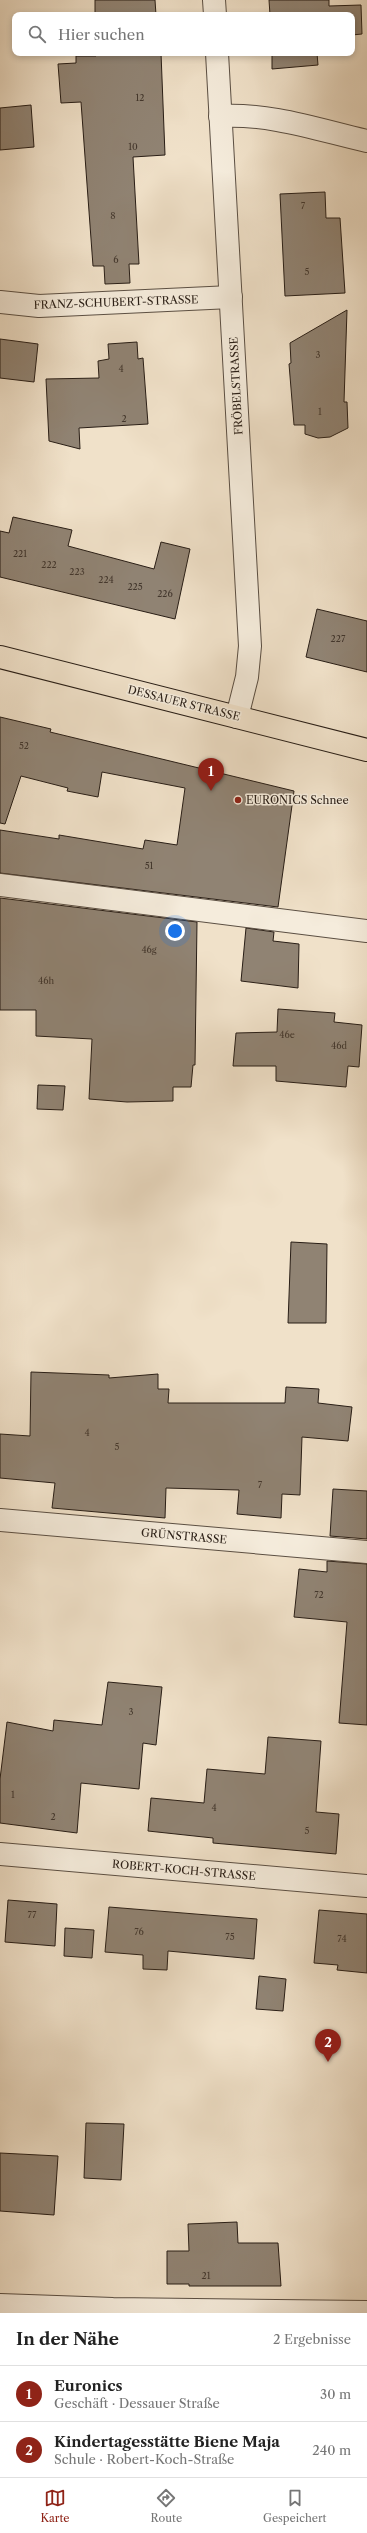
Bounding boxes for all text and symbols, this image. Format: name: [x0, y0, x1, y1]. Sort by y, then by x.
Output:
search box: [12, 12, 355, 56]
icon: search: [26, 23, 48, 45]
text: Hier suchen: [58, 25, 145, 44]
house number: 12: [136, 92, 144, 103]
house number: 10: [128, 141, 138, 152]
house number: 7: [301, 200, 306, 211]
house number: 8: [110, 210, 116, 221]
house number: 6: [113, 254, 119, 265]
house number: 5: [305, 266, 310, 277]
street label: FRANZ-SCHUBERT-STRASSE: [33, 292, 199, 312]
street label: FRÖBELSTRASSE: [225, 336, 246, 435]
house number: 3: [316, 349, 321, 360]
house number: 4: [118, 363, 124, 374]
house number: 1: [318, 406, 322, 417]
house number: 2: [121, 413, 127, 424]
house number: 221: [13, 548, 27, 559]
house number: 222: [41, 559, 57, 570]
house number: 223: [69, 566, 85, 577]
house number: 224: [98, 574, 114, 585]
house number: 225: [127, 581, 143, 592]
house number: 226: [157, 588, 173, 599]
house number: 227: [331, 633, 346, 644]
street label: DESSAUER STRASSE: [126, 682, 242, 724]
house number: 52: [19, 740, 29, 751]
pin: 1: [198, 758, 224, 791]
place label: EURONICS Schnee: [246, 793, 349, 807]
marker: EURONICS Schnee: [233, 795, 243, 805]
house number: 51: [145, 860, 154, 871]
your location: [165, 921, 185, 941]
house number: 46g: [141, 944, 157, 955]
house number: 46h: [38, 975, 54, 986]
house number: 46e: [279, 1029, 295, 1040]
house number: 46d: [331, 1040, 347, 1051]
house number: 4: [84, 1427, 90, 1438]
house number: 5: [115, 1441, 120, 1452]
house number: 7: [258, 1479, 263, 1490]
street label: GRÜNSTRASSE: [140, 1524, 228, 1547]
house number: 72: [314, 1589, 324, 1600]
house number: 3: [129, 1706, 134, 1717]
house number: 1: [11, 1789, 15, 1800]
house number: 4: [211, 1802, 217, 1813]
house number: 2: [50, 1811, 56, 1822]
house number: 5: [305, 1825, 310, 1836]
street label: ROBERT-KOCH-STRASSE: [112, 1857, 257, 1883]
house number: 77: [28, 1909, 37, 1920]
house number: 76: [134, 1926, 144, 1937]
house number: 75: [225, 1931, 235, 1942]
house number: 74: [337, 1933, 347, 1944]
pin: 2: [315, 2029, 341, 2062]
house number: 21: [202, 2270, 211, 2281]
text: In der Nähe: [16, 2329, 119, 2349]
text: 2 Ergebnisse: [273, 2331, 351, 2347]
text: Euronics: [54, 2376, 122, 2395]
text: 1: [26, 2386, 32, 2402]
text: 30 m: [320, 2386, 351, 2402]
text: Geschäft · Dessauer Straße: [54, 2395, 220, 2411]
text: Kindertagesstätte Biene Maja: [54, 2432, 280, 2451]
text: 2: [25, 2442, 33, 2458]
text: 240 m: [312, 2442, 351, 2458]
text: Schule · Robert-Koch-Straße: [54, 2451, 234, 2467]
tab: Karte: [40, 2487, 70, 2525]
tab: Route: [151, 2487, 182, 2525]
tab: Gespeichert: [263, 2487, 326, 2525]

